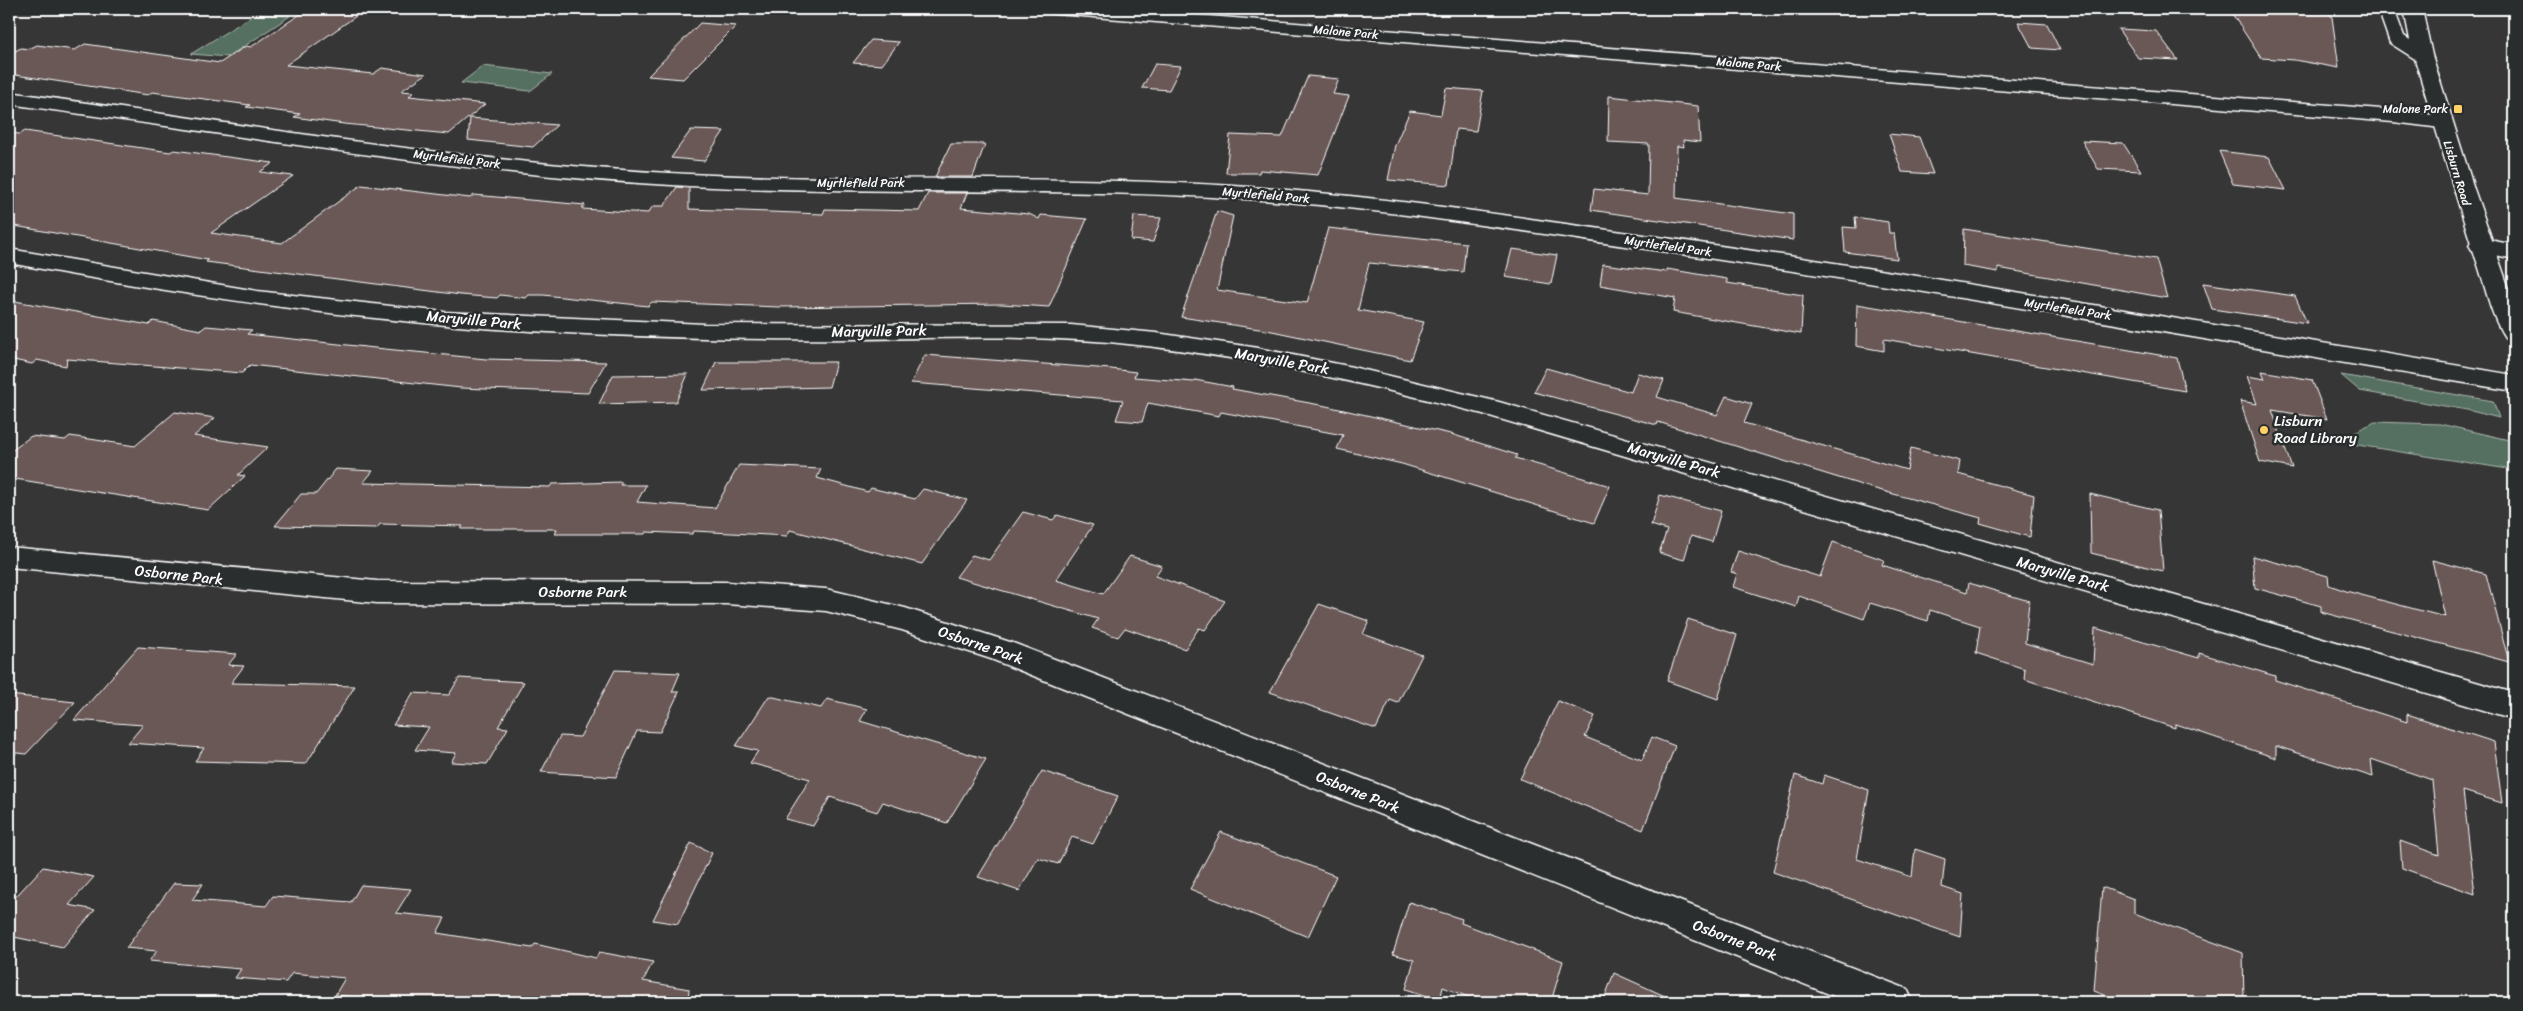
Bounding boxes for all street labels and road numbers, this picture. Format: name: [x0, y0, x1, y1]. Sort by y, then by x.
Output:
street label: Malone Park: [1313, 18, 1380, 46]
street label: Malone Park: [1716, 50, 1783, 78]
street label: Lisburn Road: [2437, 138, 2478, 209]
street label: Myrtlefield Park: [412, 143, 503, 175]
street label: Myrtlefield Park: [817, 172, 906, 194]
street label: Myrtlefield Park: [1221, 180, 1311, 210]
street label: Myrtlefield Park: [1623, 229, 1714, 263]
street label: Myrtlefield Park: [2023, 291, 2114, 327]
street label: Maryville Park: [425, 303, 524, 337]
street label: Maryville Park: [831, 317, 928, 345]
street label: Maryville Park: [1233, 340, 1332, 382]
street label: Maryville Park: [1625, 434, 1724, 486]
street label: Maryville Park: [2014, 548, 2113, 600]
street label: Osborne Park: [133, 557, 225, 593]
street label: Osborne Park: [539, 579, 627, 605]
street label: Osborne Park: [935, 618, 1027, 672]
street label: Osborne Park: [1312, 763, 1404, 821]
street label: Osborne Park: [1689, 912, 1781, 968]

